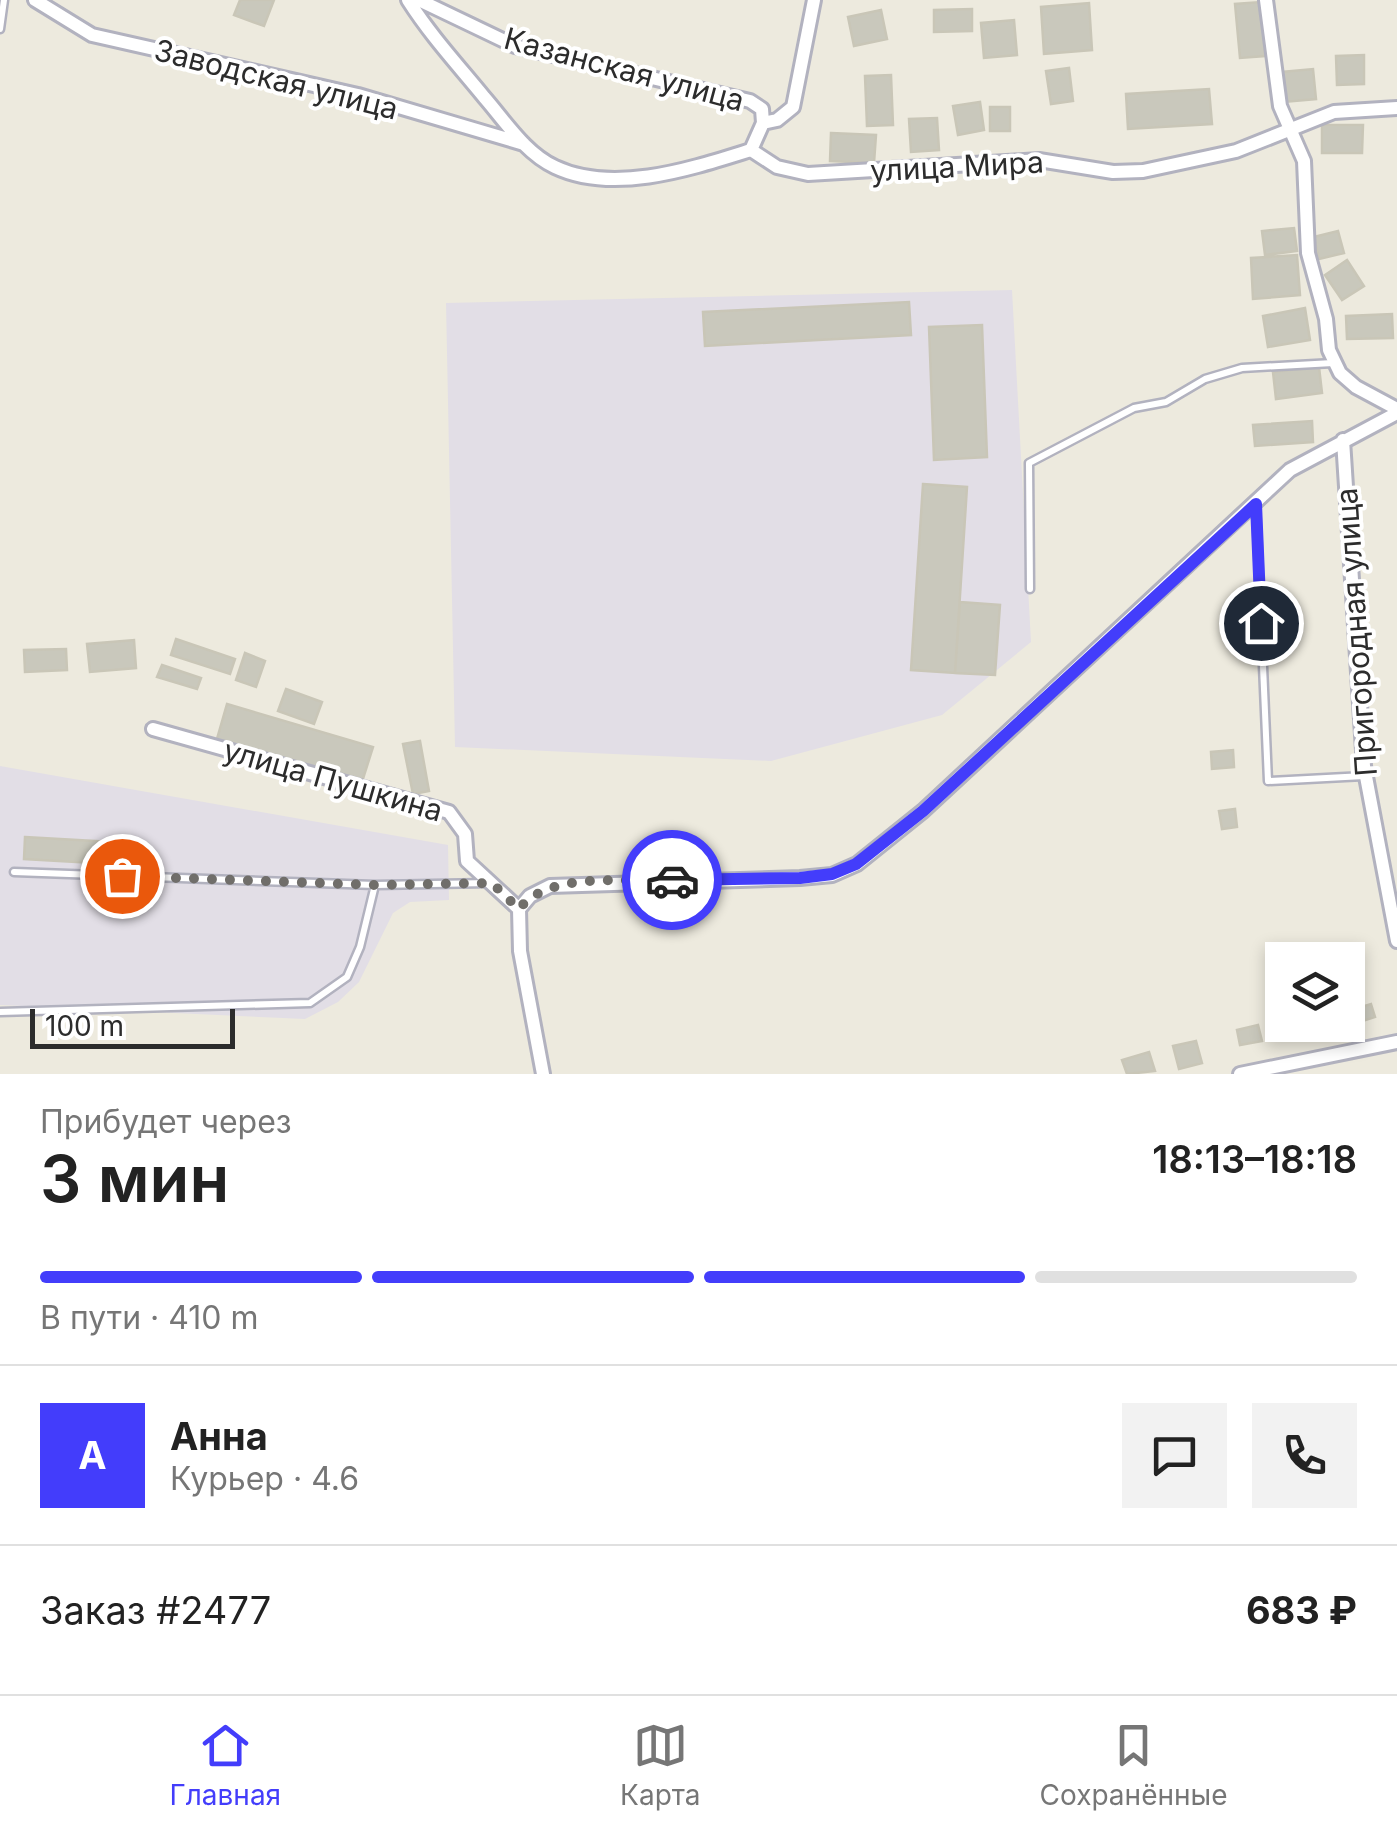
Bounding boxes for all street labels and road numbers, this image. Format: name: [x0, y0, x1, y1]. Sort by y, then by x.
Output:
street label: Казанская улица: [500, 20, 748, 118]
street label: Заводская улица: [151, 31, 402, 127]
street label: улица Мира: [869, 143, 1045, 189]
street label: Пригородная улица: [1328, 487, 1384, 778]
street label: улица Пушкина: [220, 732, 447, 829]

